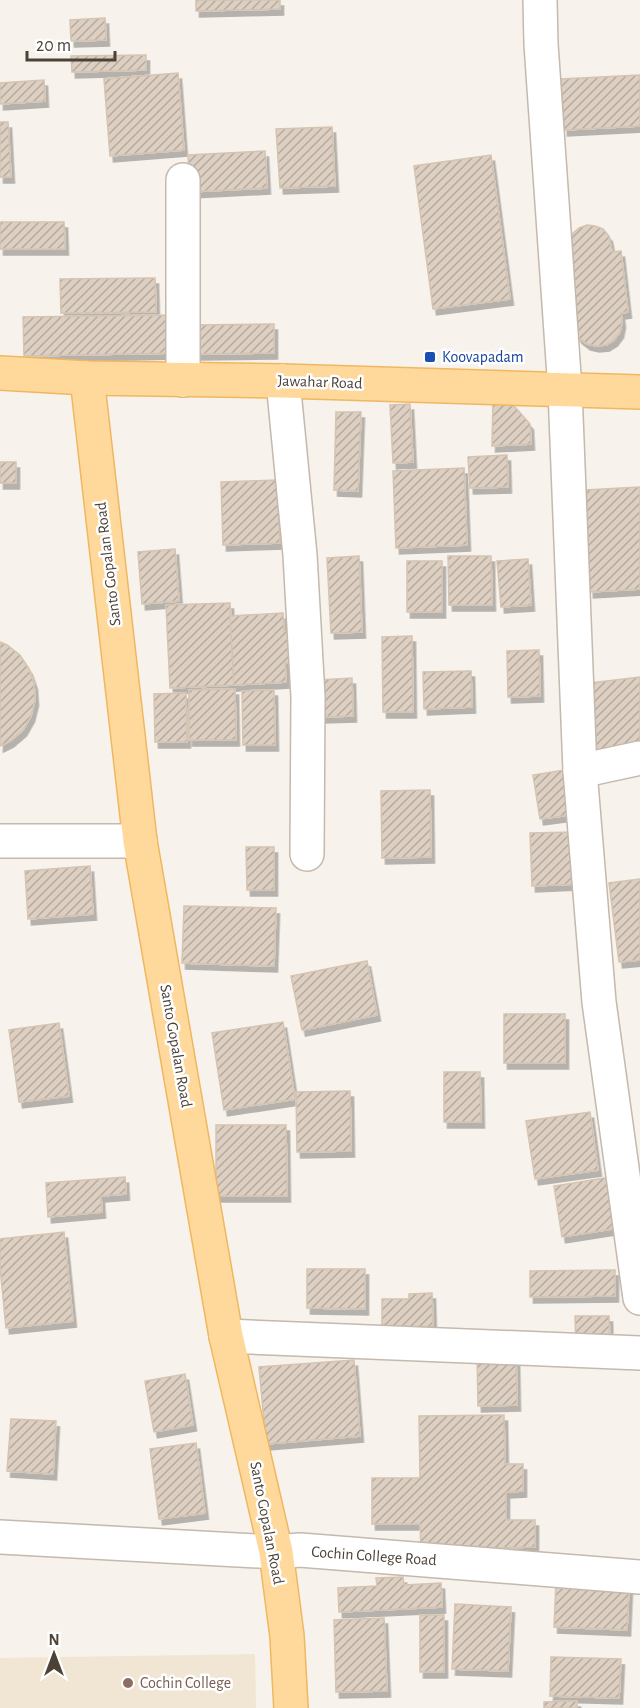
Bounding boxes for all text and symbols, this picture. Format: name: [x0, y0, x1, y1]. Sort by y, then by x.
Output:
scale bar: [27, 24, 116, 62]
text: 20 m: [36, 37, 71, 55]
place label: Koovapadam: [442, 349, 524, 365]
marker: Koovapadam: [423, 350, 437, 364]
street label: Jawahar Road: [277, 373, 363, 391]
street label: Santo Gopalan Road: [92, 501, 124, 627]
street label: Santo Gopalan Road: [157, 983, 195, 1109]
street label: Santo Gopalan Road: [247, 1460, 287, 1586]
street label: Cochin College Road: [311, 1544, 437, 1568]
north arrow: [24, 1624, 84, 1684]
text: N: [48, 1632, 60, 1648]
place label: Cochin College: [140, 1675, 231, 1691]
marker: Cochin College: [121, 1676, 135, 1690]

